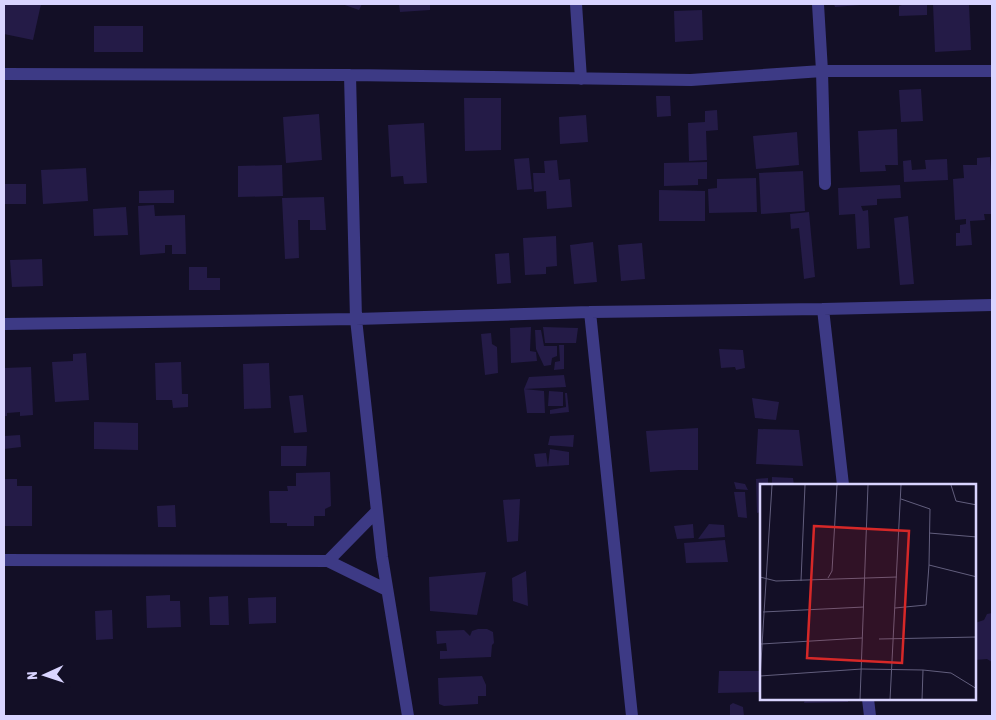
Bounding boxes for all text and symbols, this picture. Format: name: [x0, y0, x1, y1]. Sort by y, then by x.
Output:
inset map: [760, 484, 976, 700]
north arrow: [20, 650, 70, 700]
text: N: [24, 671, 40, 680]

